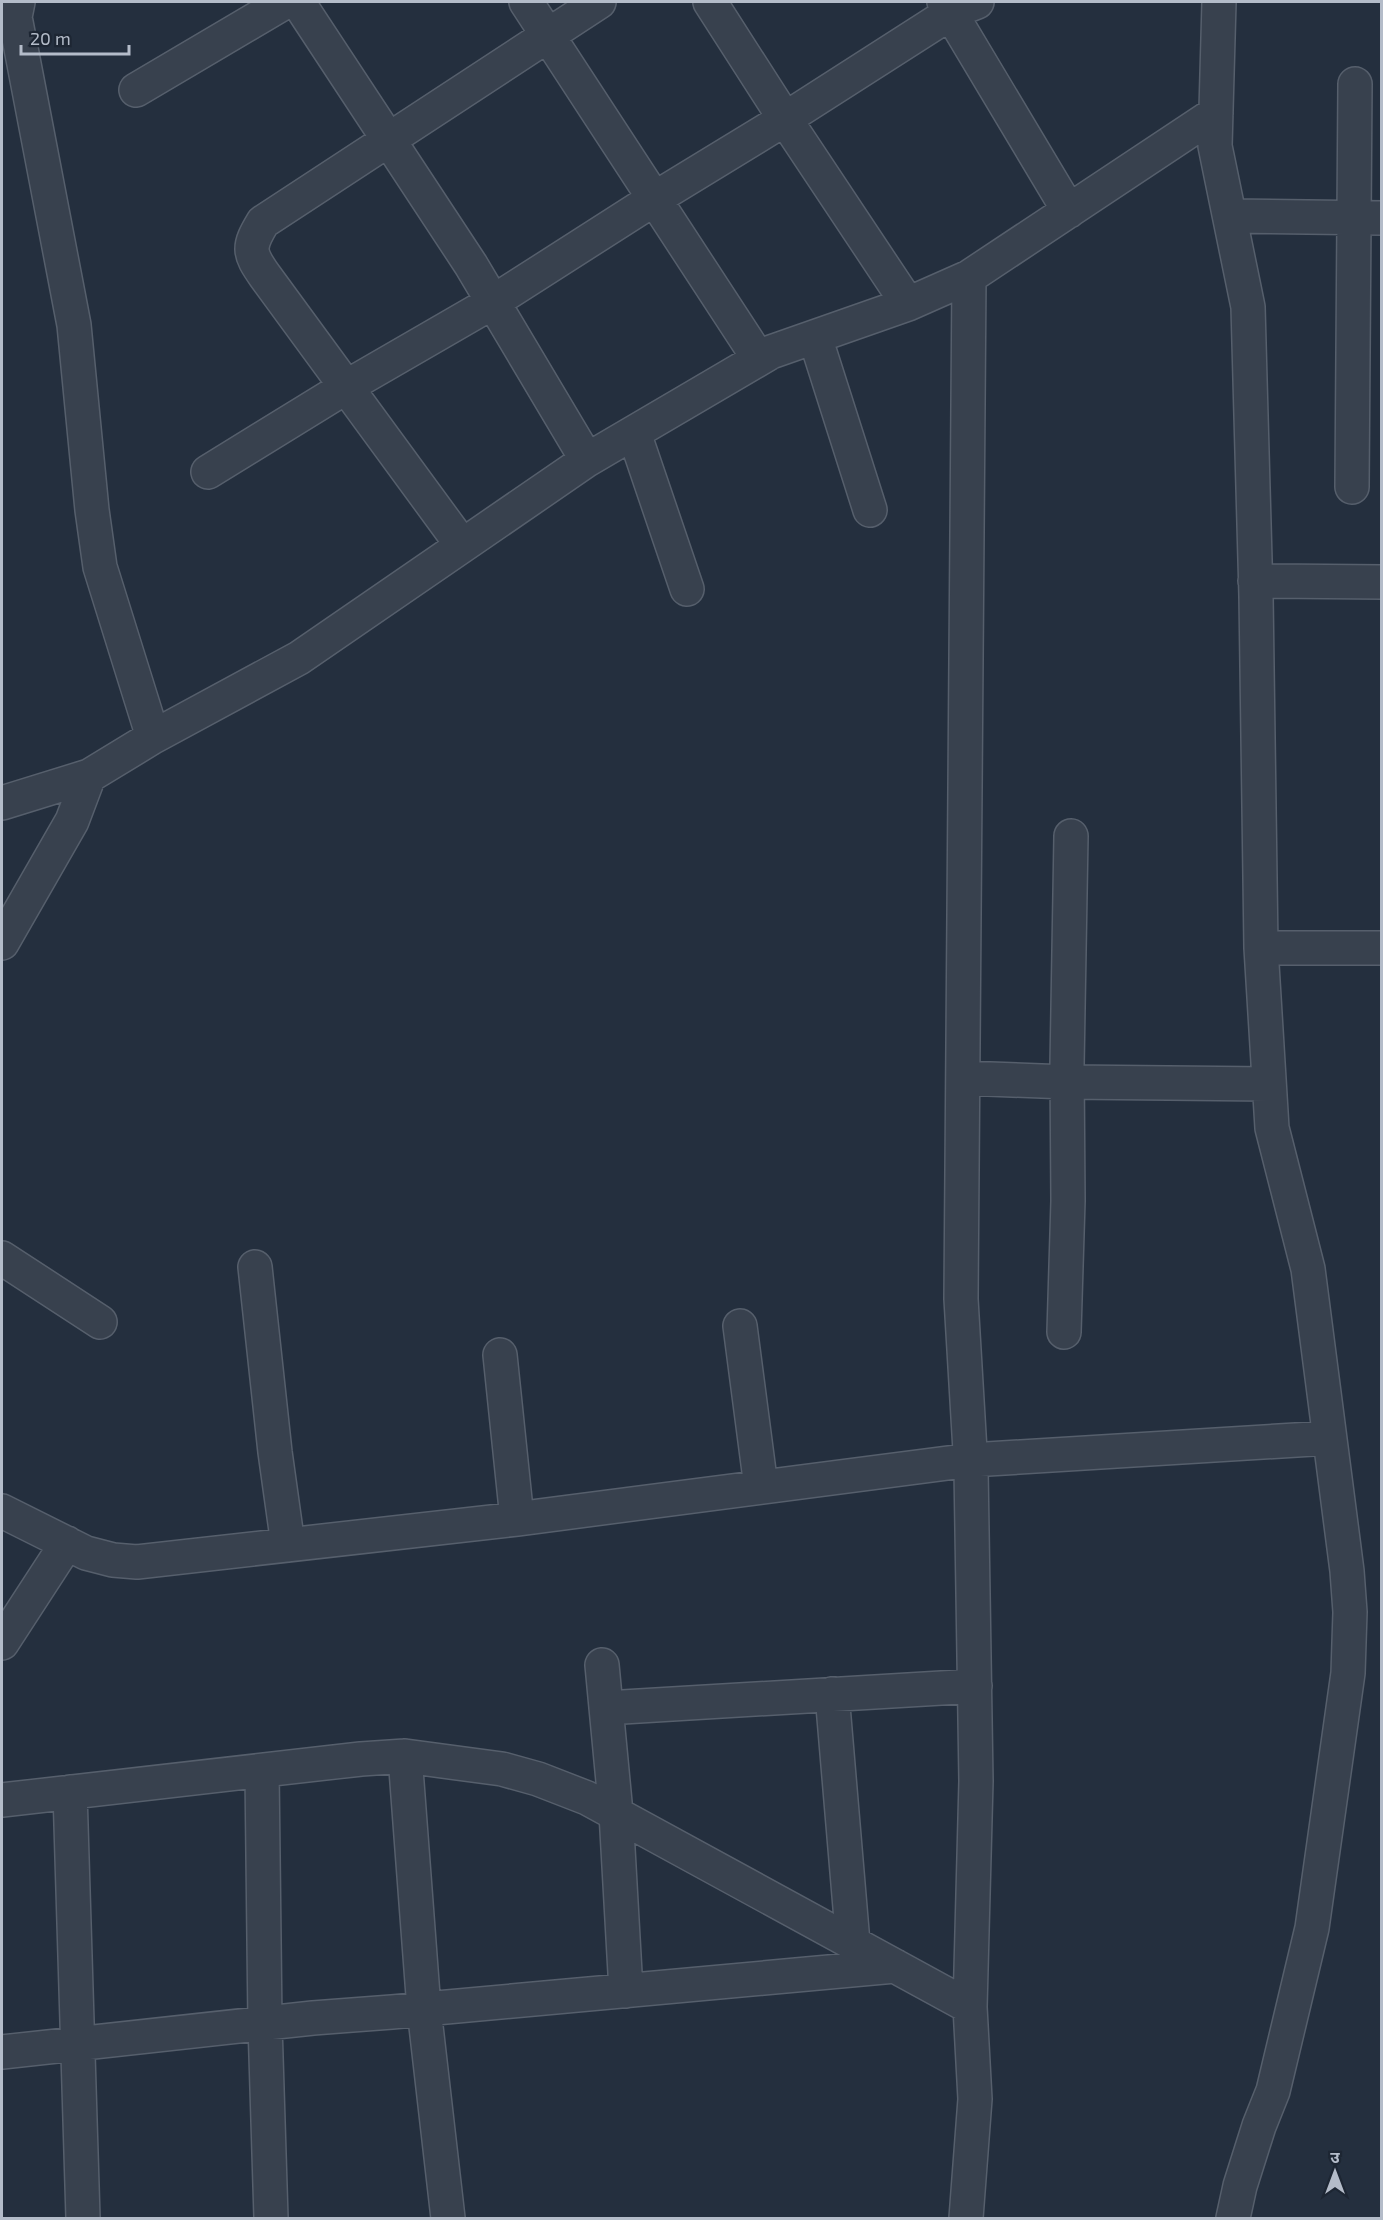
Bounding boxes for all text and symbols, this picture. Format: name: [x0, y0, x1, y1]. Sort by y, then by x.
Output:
scale bar: [21, 18, 129, 56]
text: 20 m: [30, 27, 71, 49]
north arrow: [1305, 2142, 1365, 2202]
text: उ: [1330, 2147, 1340, 2166]

